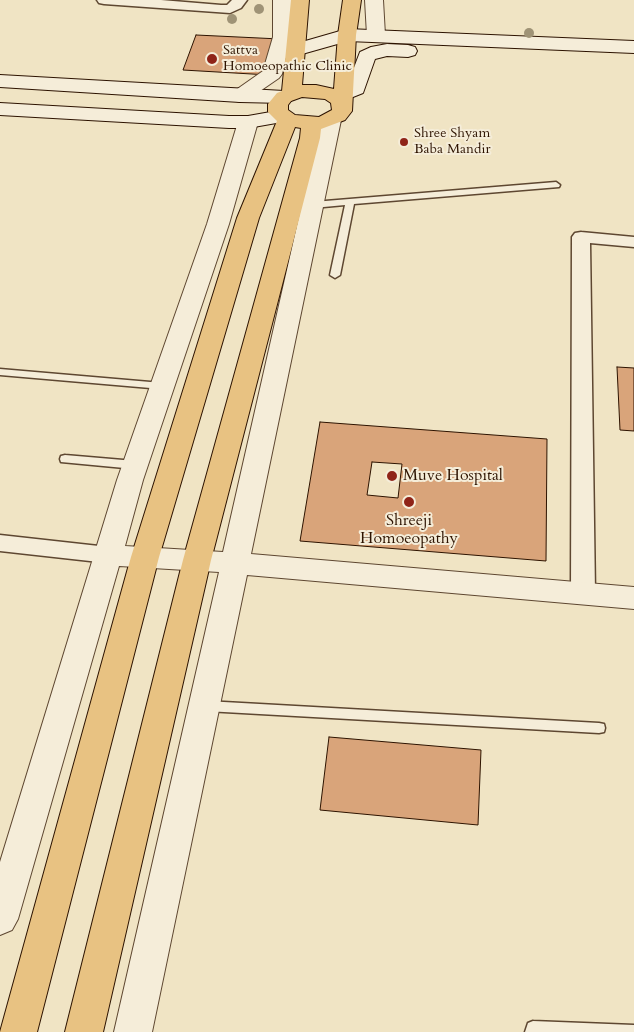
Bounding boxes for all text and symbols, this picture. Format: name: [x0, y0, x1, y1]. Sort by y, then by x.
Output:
place label: Sattva Homoeopathic Clinic: [223, 43, 352, 75]
marker: Sattva Homoeopathic Clinic: [205, 52, 219, 66]
place label: Shree Shyam Baba Mandir: [414, 126, 491, 158]
marker: Shree Shyam Baba Mandir: [398, 136, 410, 148]
place label: Muve Hospital: [403, 466, 503, 486]
marker: Muve Hospital: [385, 469, 399, 483]
marker: Shreeji Homoeopathy: [402, 495, 416, 509]
place label: Shreeji Homoeopathy: [360, 511, 458, 549]

